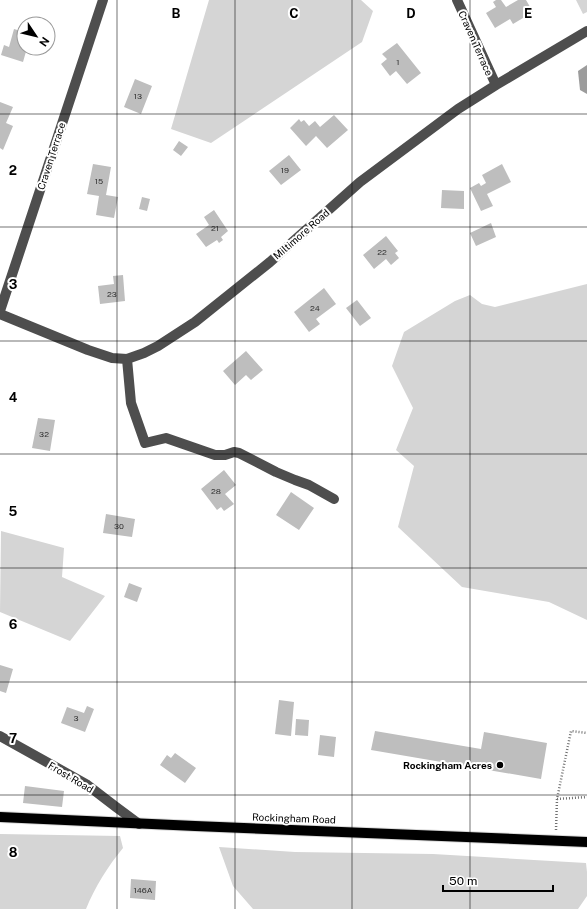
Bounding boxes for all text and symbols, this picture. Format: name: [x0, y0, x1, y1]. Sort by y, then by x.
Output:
text: B: [172, 6, 181, 21]
text: C: [289, 6, 299, 21]
text: D: [406, 6, 416, 21]
text: E: [524, 6, 532, 21]
street label: Craven Terrace: [456, 9, 496, 78]
north arrow: [16, 16, 56, 56]
text: N: [37, 35, 52, 49]
house number: 1: [396, 57, 400, 67]
house number: 13: [134, 91, 142, 101]
street label: Craven Terrace: [34, 121, 68, 191]
text: 2: [9, 163, 17, 178]
house number: 19: [281, 165, 289, 175]
house number: 15: [95, 176, 103, 186]
street label: Miltimore Road: [271, 206, 331, 262]
house number: 21: [211, 223, 219, 233]
house number: 22: [377, 247, 387, 257]
text: 3: [9, 277, 18, 292]
house number: 23: [107, 289, 117, 299]
house number: 24: [310, 303, 320, 313]
text: 4: [9, 390, 18, 405]
house number: 32: [39, 429, 49, 439]
house number: 28: [211, 486, 221, 496]
text: 5: [9, 504, 18, 519]
house number: 30: [114, 521, 124, 531]
text: 6: [9, 617, 18, 632]
house number: 3: [73, 713, 79, 723]
text: 7: [9, 731, 17, 746]
street label: Frost Road: [46, 759, 96, 795]
place label: Rockingham Acres: [403, 759, 492, 771]
marker: Rockingham Acres: [495, 760, 505, 770]
street label: Rockingham Road: [252, 811, 336, 825]
text: 8: [9, 845, 18, 860]
scale bar: [443, 867, 553, 893]
text: 50 m: [449, 874, 477, 888]
house number: 146A: [134, 885, 153, 895]

